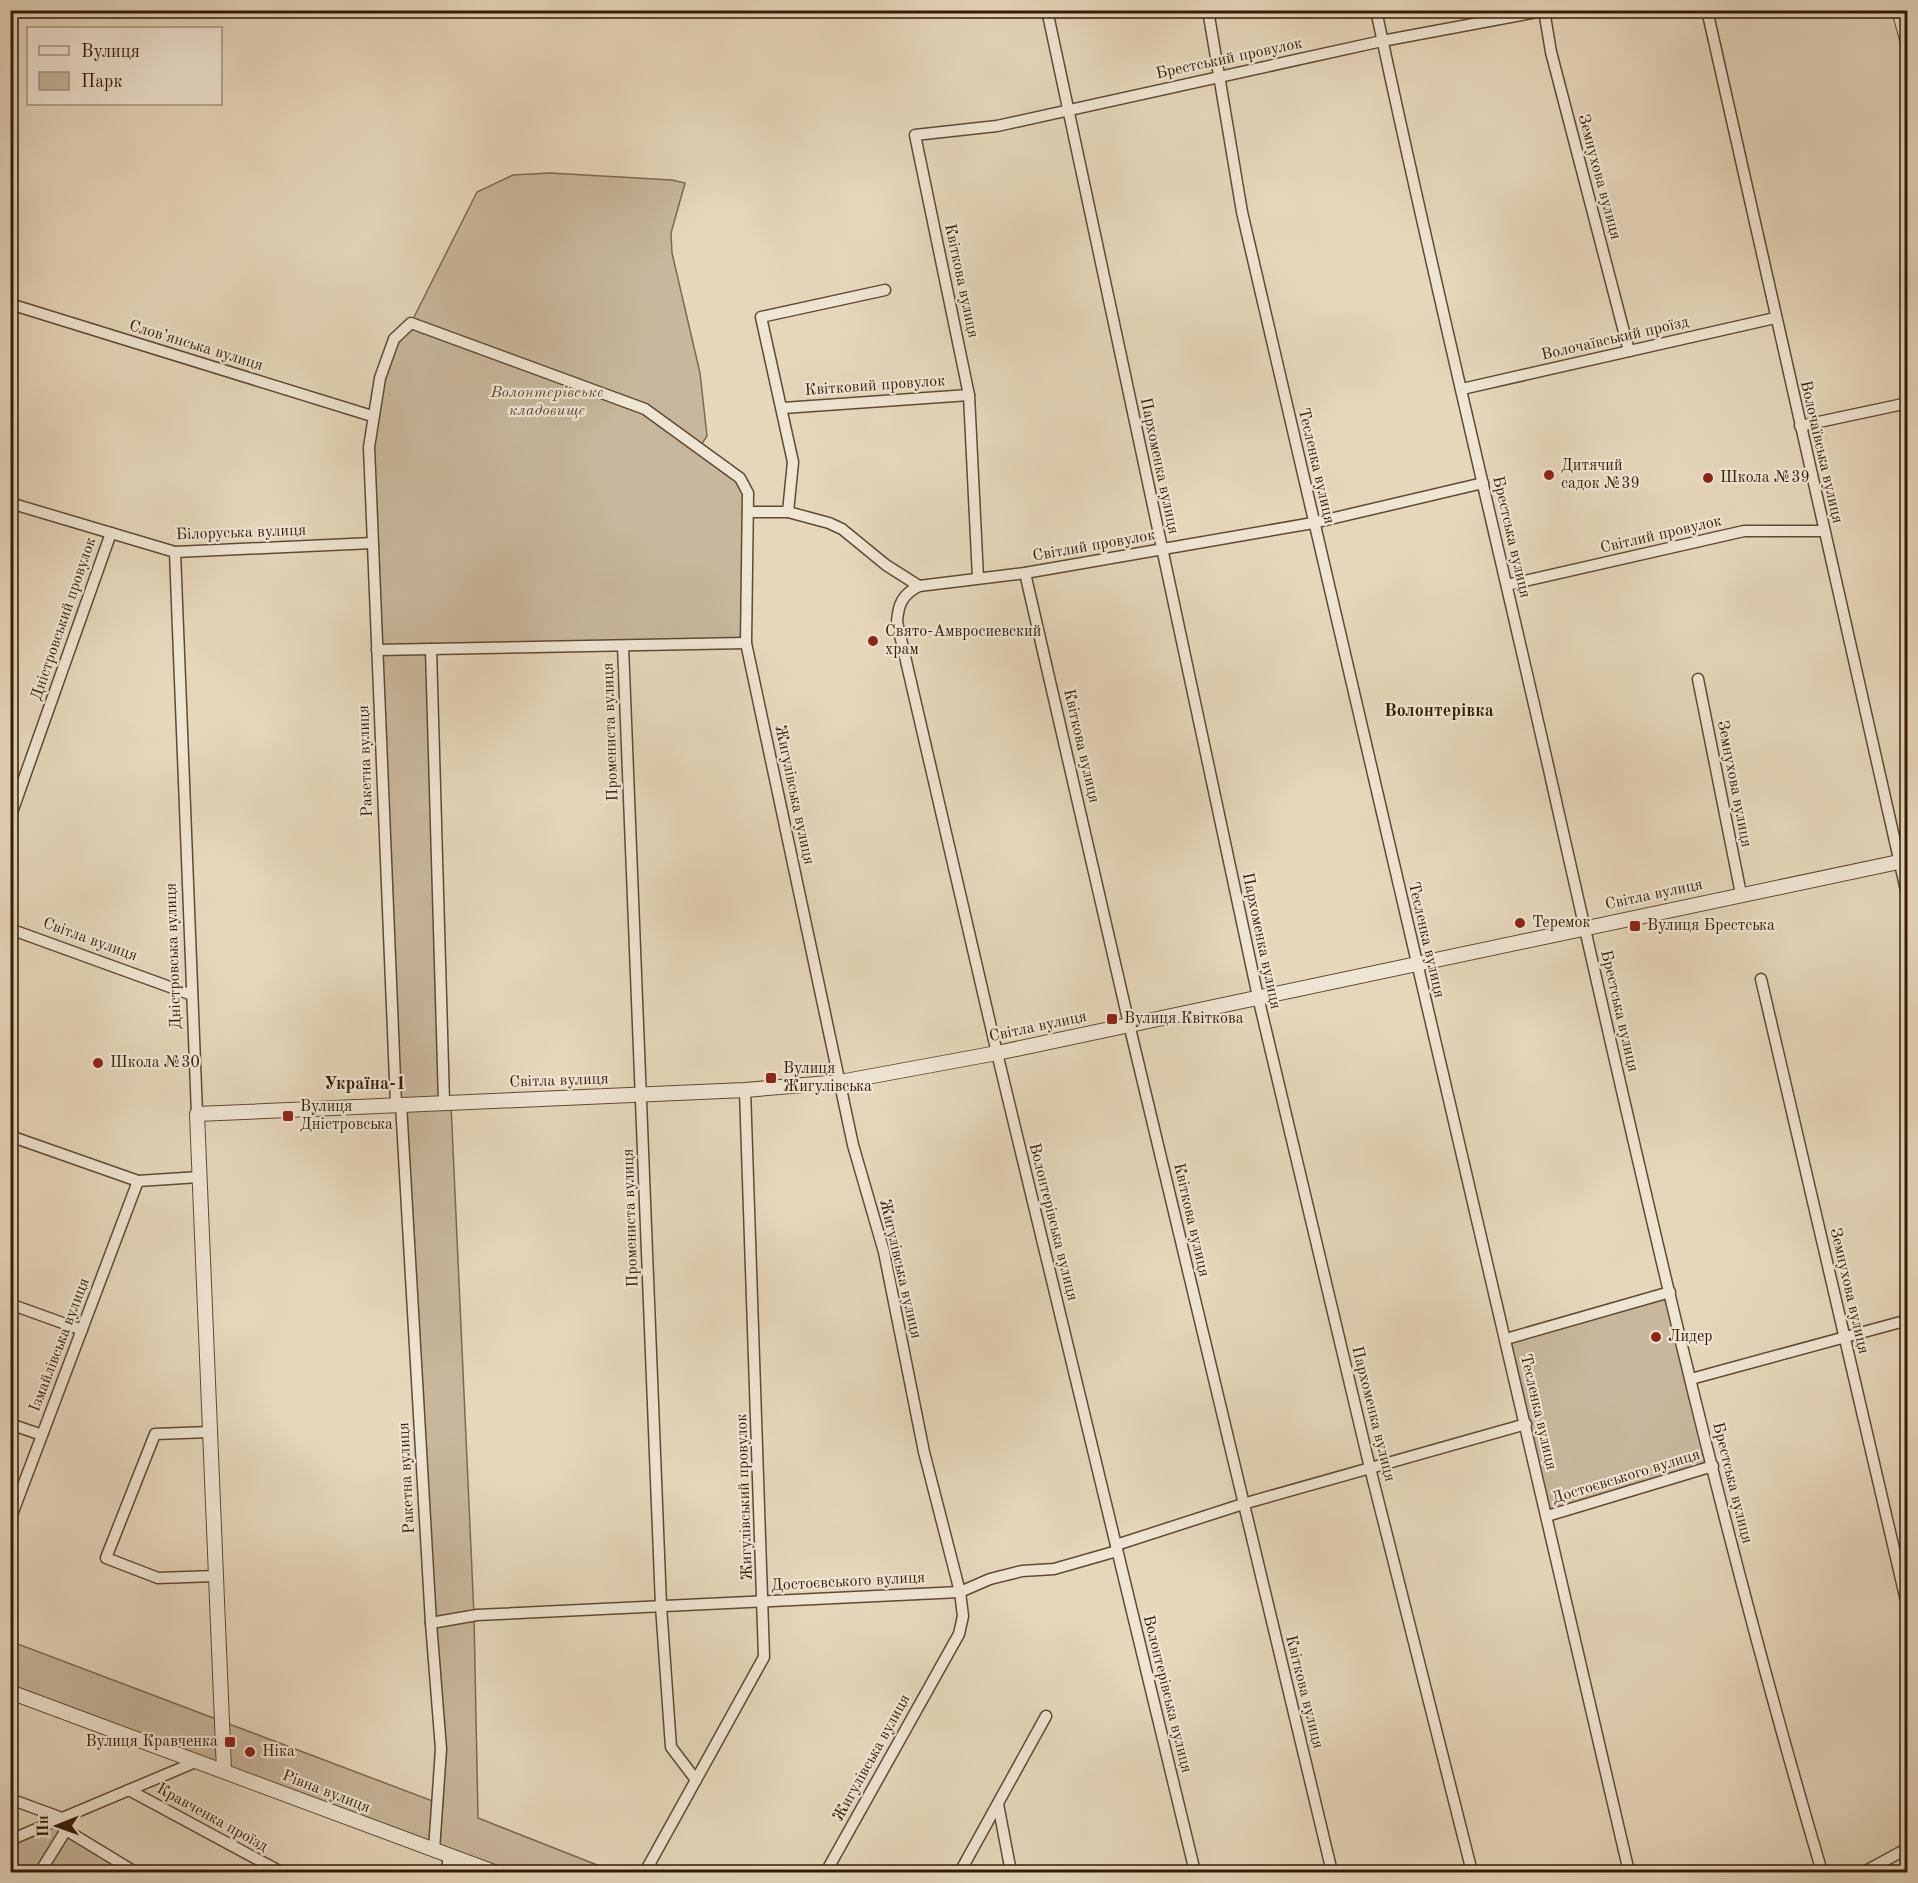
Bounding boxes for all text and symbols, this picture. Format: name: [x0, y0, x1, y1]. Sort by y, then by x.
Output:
legend: [27, 27, 222, 105]
street label: Брестський провулок: [1154, 36, 1304, 82]
text: Вулиця: [81, 43, 140, 61]
text: Парк: [81, 73, 122, 91]
street label: Земнухова вулиця: [1575, 113, 1623, 241]
street label: Квіткова вулиця: [941, 222, 981, 340]
street label: Волочаївський проїзд: [1540, 314, 1690, 364]
street label: Слов’янська вулиця: [127, 318, 265, 374]
street label: Квітковий провулок: [804, 373, 946, 399]
street label: Волочаївська вулиця: [1797, 379, 1845, 525]
park label: Волонтерівське кладовище: [490, 385, 604, 419]
street label: Пархоменка вулиця: [1137, 396, 1181, 536]
street label: Тесленка вулиця: [1295, 407, 1337, 525]
place label: Дитячий садок №39: [1561, 458, 1640, 492]
marker: Дитячий садок №39: [1542, 468, 1556, 482]
place label: Школа №39: [1720, 470, 1810, 486]
marker: Школа №39: [1701, 471, 1715, 485]
street label: Брестська вулиця: [1489, 475, 1533, 599]
street label: Світлий провулок: [1599, 513, 1723, 557]
street label: Білоруська вулиця: [176, 523, 306, 543]
street label: Світлий провулок: [1032, 527, 1156, 565]
street label: Дністровський провулок: [29, 536, 99, 702]
place label: Свято-Амвросиевский храм: [885, 624, 1041, 658]
marker: Свято-Амвросиевский храм: [866, 634, 880, 648]
street label: Промениста вулиця: [601, 662, 621, 802]
street label: Квіткова вулиця: [1060, 688, 1102, 804]
district label: Волонтерівка: [1384, 702, 1494, 720]
street label: Ракетна вулиця: [356, 705, 376, 817]
street label: Земнухова вулиця: [1714, 719, 1754, 849]
street label: Жигулівська вулиця: [771, 724, 817, 866]
street label: Пархоменка вулиця: [1239, 871, 1283, 1011]
street label: Світла вулиця: [1604, 877, 1704, 913]
street label: Тесленка вулиця: [1405, 881, 1447, 999]
street label: Дністровська вулиця: [163, 883, 185, 1029]
street label: Світла вулиця: [41, 915, 139, 965]
place label: Теремок: [1532, 915, 1591, 931]
marker: Теремок: [1513, 916, 1527, 930]
place label: Вулиця Брестська: [1647, 918, 1775, 934]
marker: Вулиця Брестська: [1628, 919, 1642, 933]
street label: Брестська вулиця: [1597, 949, 1641, 1073]
street label: Світла вулиця: [988, 1009, 1088, 1045]
place label: Вулиця Квіткова: [1124, 1011, 1244, 1027]
marker: Вулиця Квіткова: [1105, 1012, 1119, 1026]
place label: Школа №30: [110, 1055, 200, 1071]
marker: Школа №30: [91, 1056, 105, 1070]
place label: Вулиця Жигулівська: [783, 1061, 872, 1095]
street label: Світла вулиця: [509, 1071, 609, 1091]
marker: Вулиця Жигулівська: [764, 1071, 778, 1085]
district label: Україна-1: [324, 1075, 406, 1093]
place label: Вулиця Дністровська: [300, 1099, 393, 1133]
marker: Вулиця Дністровська: [281, 1109, 295, 1123]
street label: Волонтерівська вулиця: [1026, 1141, 1080, 1303]
street label: Промениста вулиця: [621, 1148, 641, 1288]
street label: Квіткова вулиця: [1170, 1162, 1212, 1278]
street label: Жигулівська вулиця: [876, 1198, 924, 1340]
street label: Земнухова вулиця: [1827, 1226, 1871, 1356]
street label: Ізмайлівська вулиця: [27, 1276, 93, 1414]
place label: Лидер: [1668, 1329, 1713, 1345]
marker: Лидер: [1649, 1330, 1663, 1344]
street label: Пархоменка вулиця: [1348, 1345, 1398, 1483]
street label: Тесленка вулиця: [1517, 1353, 1559, 1471]
street label: Жигулівський провулок: [734, 1413, 756, 1581]
street label: Брестська вулиця: [1709, 1421, 1755, 1545]
street label: Ракетна вулиця: [396, 1422, 418, 1534]
street label: Достоєвського вулиця: [1550, 1447, 1702, 1507]
street label: Достоєвського вулиця: [771, 1570, 925, 1594]
street label: Волонтерівська вулиця: [1140, 1613, 1194, 1775]
street label: Квіткова вулиця: [1282, 1634, 1326, 1750]
street label: Жигулівська вулиця: [830, 1692, 914, 1824]
place label: Вулиця Кравченка: [86, 1734, 218, 1750]
marker: Вулиця Кравченка: [223, 1735, 237, 1749]
place label: Ніка: [262, 1744, 295, 1760]
marker: Ніка: [243, 1745, 257, 1759]
street label: Рівна вулиця: [280, 1768, 372, 1816]
street label: Кравченка проїзд: [154, 1781, 270, 1855]
north arrow: [27, 1796, 87, 1856]
text: Пн: [36, 1815, 52, 1837]

